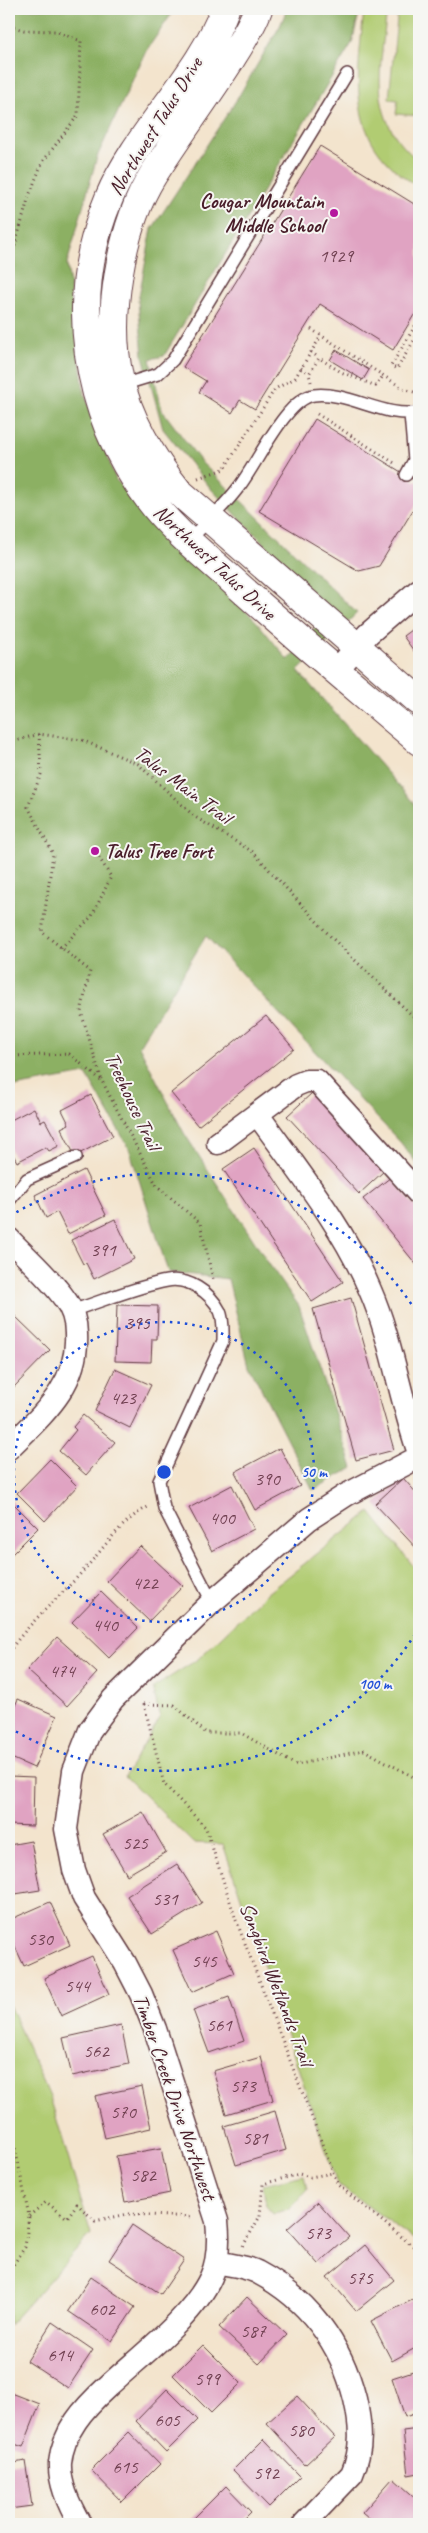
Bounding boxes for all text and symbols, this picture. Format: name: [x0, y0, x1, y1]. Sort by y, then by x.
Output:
street label: Northwest Talus Drive: [102, 51, 209, 200]
place label: Cougar Mountain Middle School: [200, 188, 328, 238]
marker: Cougar Mountain Middle School: [328, 207, 340, 219]
house number: 1929: [319, 244, 355, 268]
street label: Northwest Talus Drive: [148, 499, 282, 626]
street label: Talus Main Trail: [129, 740, 239, 832]
place label: Talus Tree Fort: [105, 838, 216, 864]
marker: Talus Tree Fort: [89, 845, 101, 857]
street label: Treehouse Trail: [99, 1048, 168, 1157]
house number: 391: [90, 1238, 117, 1262]
house number: 395: [124, 1311, 151, 1335]
house number: 423: [110, 1386, 137, 1410]
centre of rings: [155, 1463, 173, 1481]
text: 50 m: [301, 1463, 328, 1482]
house number: 390: [254, 1467, 281, 1491]
house number: 400: [209, 1506, 236, 1530]
house number: 422: [132, 1571, 159, 1595]
house number: 440: [92, 1613, 119, 1637]
house number: 474: [49, 1659, 77, 1683]
text: 100 m: [359, 1675, 393, 1694]
house number: 525: [122, 1831, 149, 1855]
house number: 531: [152, 1887, 179, 1911]
street label: Songbird Wetlands Trail: [234, 1899, 321, 2072]
house number: 530: [27, 1927, 54, 1951]
house number: 545: [191, 1949, 218, 1973]
house number: 544: [64, 1974, 92, 1998]
street label: Timber Creek Drive Northwest: [128, 1991, 223, 2205]
house number: 561: [206, 2013, 233, 2037]
house number: 562: [83, 2039, 110, 2063]
house number: 573: [230, 2074, 257, 2098]
house number: 570: [110, 2100, 137, 2124]
house number: 581: [242, 2126, 269, 2150]
house number: 582: [130, 2163, 157, 2187]
house number: 573: [305, 2221, 332, 2245]
house number: 575: [347, 2266, 374, 2290]
house number: 602: [89, 2297, 116, 2321]
house number: 587: [240, 2319, 267, 2343]
house number: 614: [47, 2343, 75, 2367]
house number: 599: [194, 2367, 221, 2391]
house number: 605: [154, 2408, 181, 2432]
house number: 580: [288, 2418, 315, 2442]
house number: 615: [112, 2455, 139, 2479]
house number: 592: [253, 2461, 280, 2485]

